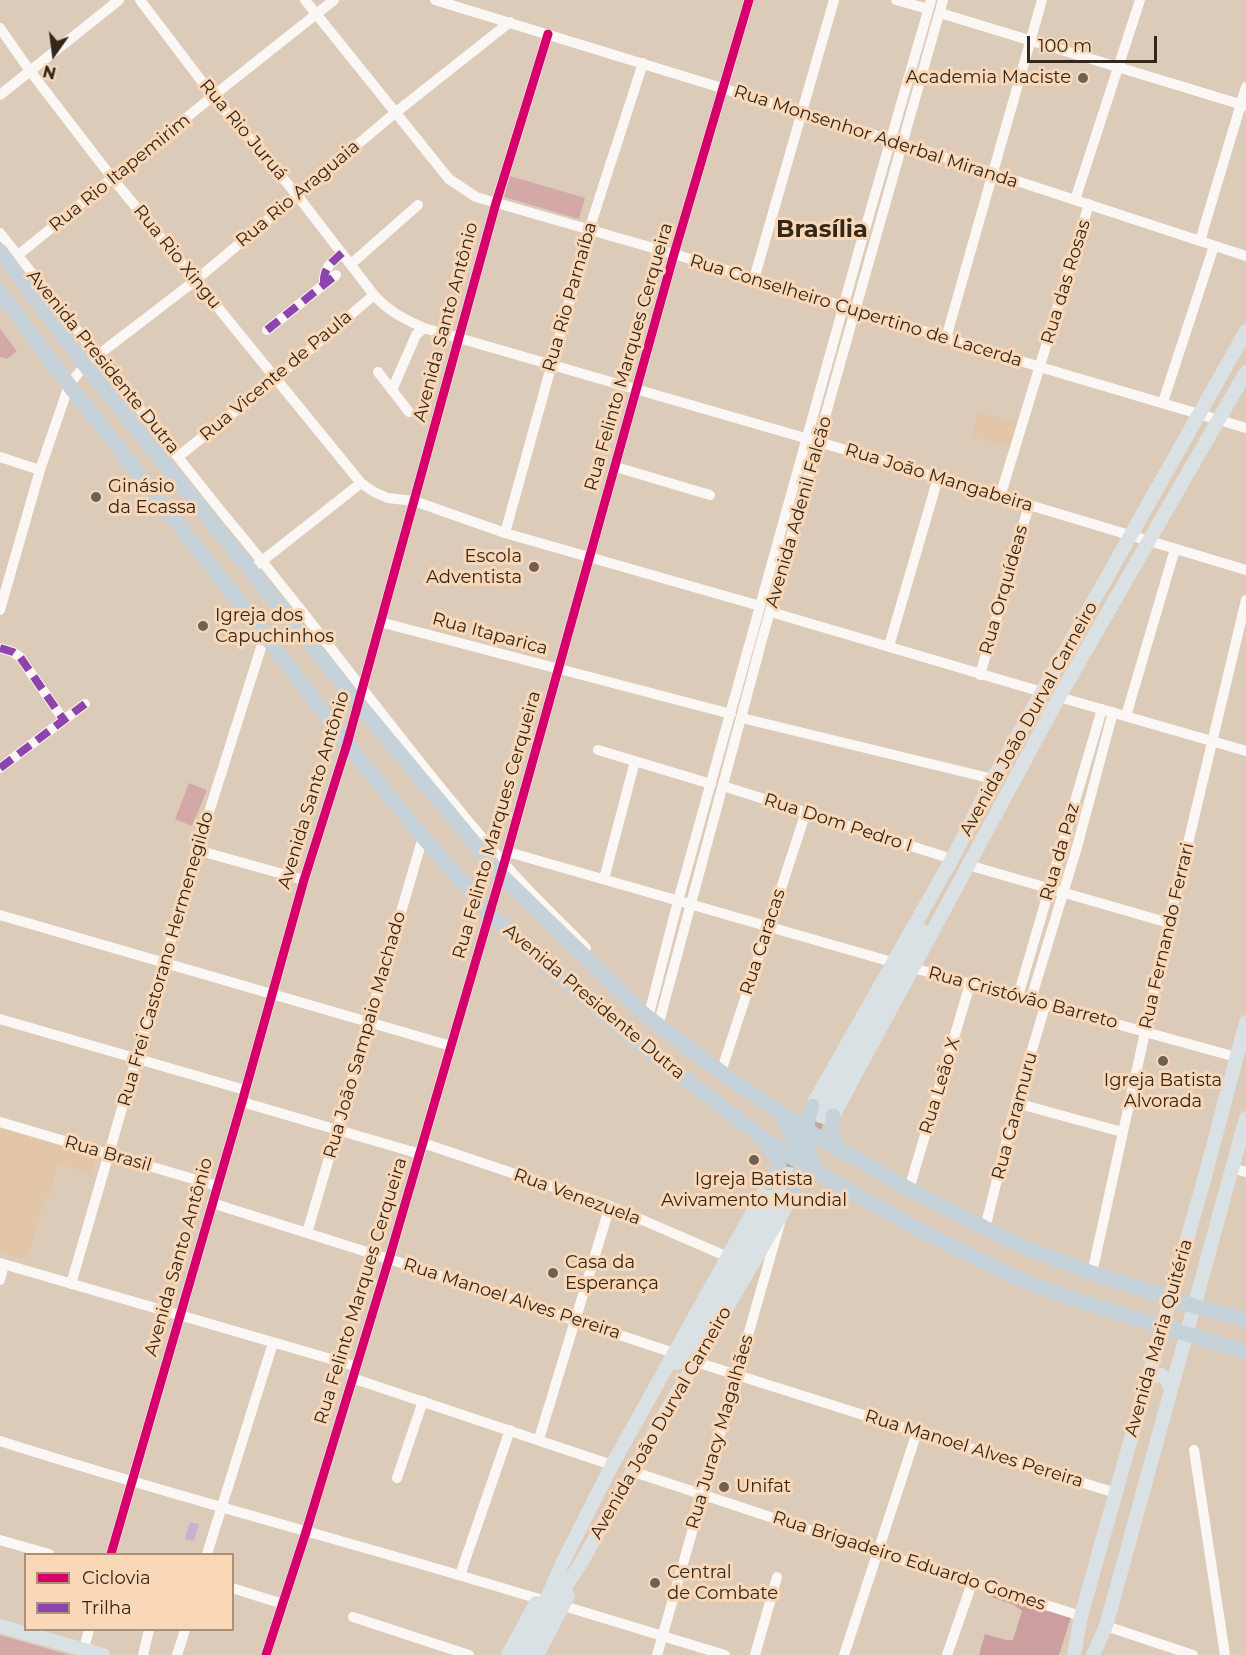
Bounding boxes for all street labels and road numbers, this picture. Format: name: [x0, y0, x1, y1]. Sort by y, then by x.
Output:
street label: Rua Rio Juruá: [194, 75, 292, 185]
street label: Rua Monsenhor Aderbal Miranda: [731, 81, 1021, 193]
street label: Rua Rio Itapemirim: [45, 109, 195, 237]
street label: Rua Rio Araguaia: [232, 136, 364, 252]
street label: Rua Rio Xingu: [128, 201, 226, 313]
street label: Rua das Rosas: [1037, 217, 1095, 347]
street label: Avenida Santo Antônio: [409, 220, 483, 424]
street label: Rua Rio Parnaíba: [538, 220, 602, 374]
street label: Rua Felinto Marques Cerqueira: [580, 220, 678, 494]
street label: Rua Conselheiro Cupertino de Lacerda: [687, 250, 1025, 372]
street label: Avenida Presidente Dutra: [22, 266, 184, 458]
street label: Rua Vicente de Paula: [196, 306, 356, 446]
street label: Avenida Adenil Falcão: [761, 414, 837, 610]
street label: Rua João Mangabeira: [842, 439, 1036, 517]
street label: Rua Orquídeas: [975, 523, 1033, 657]
street label: Avenida João Durval Carneiro: [955, 598, 1103, 840]
street label: Rua Itaparica: [430, 608, 550, 660]
street label: Avenida Santo Antônio: [274, 688, 354, 892]
street label: Rua Felinto Marques Cerqueira: [448, 688, 546, 962]
street label: Rua Dom Pedro I: [761, 789, 915, 857]
street label: Rua da Paz: [1036, 801, 1084, 903]
street label: Rua Frei Castorano Hermenegildo: [113, 809, 219, 1109]
street label: Rua Fernando Ferrari: [1135, 841, 1199, 1031]
street label: Rua Caracas: [736, 886, 790, 998]
street label: Rua João Sampaio Machado: [319, 909, 411, 1161]
street label: Avenida Presidente Dutra: [499, 920, 689, 1084]
street label: Rua Cristóvão Barreto: [926, 962, 1120, 1034]
street label: Rua Leão X: [915, 1035, 965, 1137]
street label: Rua Caramuru: [988, 1050, 1042, 1182]
street label: Rua Brasil: [62, 1131, 154, 1177]
street label: Avenida Santo Antônio: [140, 1155, 218, 1359]
street label: Rua Felinto Marques Cerqueira: [310, 1155, 412, 1427]
street label: Rua Venezuela: [511, 1164, 643, 1230]
street label: Avenida Maria Quitéria: [1120, 1237, 1198, 1439]
street label: Rua Manoel Alves Pereira: [401, 1254, 623, 1344]
street label: Avenida João Durval Carneiro: [585, 1303, 737, 1543]
street label: Rua Juracy Magalhães: [682, 1332, 758, 1532]
street label: Rua Manoel Alves Pereira: [862, 1405, 1086, 1493]
street label: Rua Brigadeiro Eduardo Gomes: [770, 1507, 1048, 1615]

